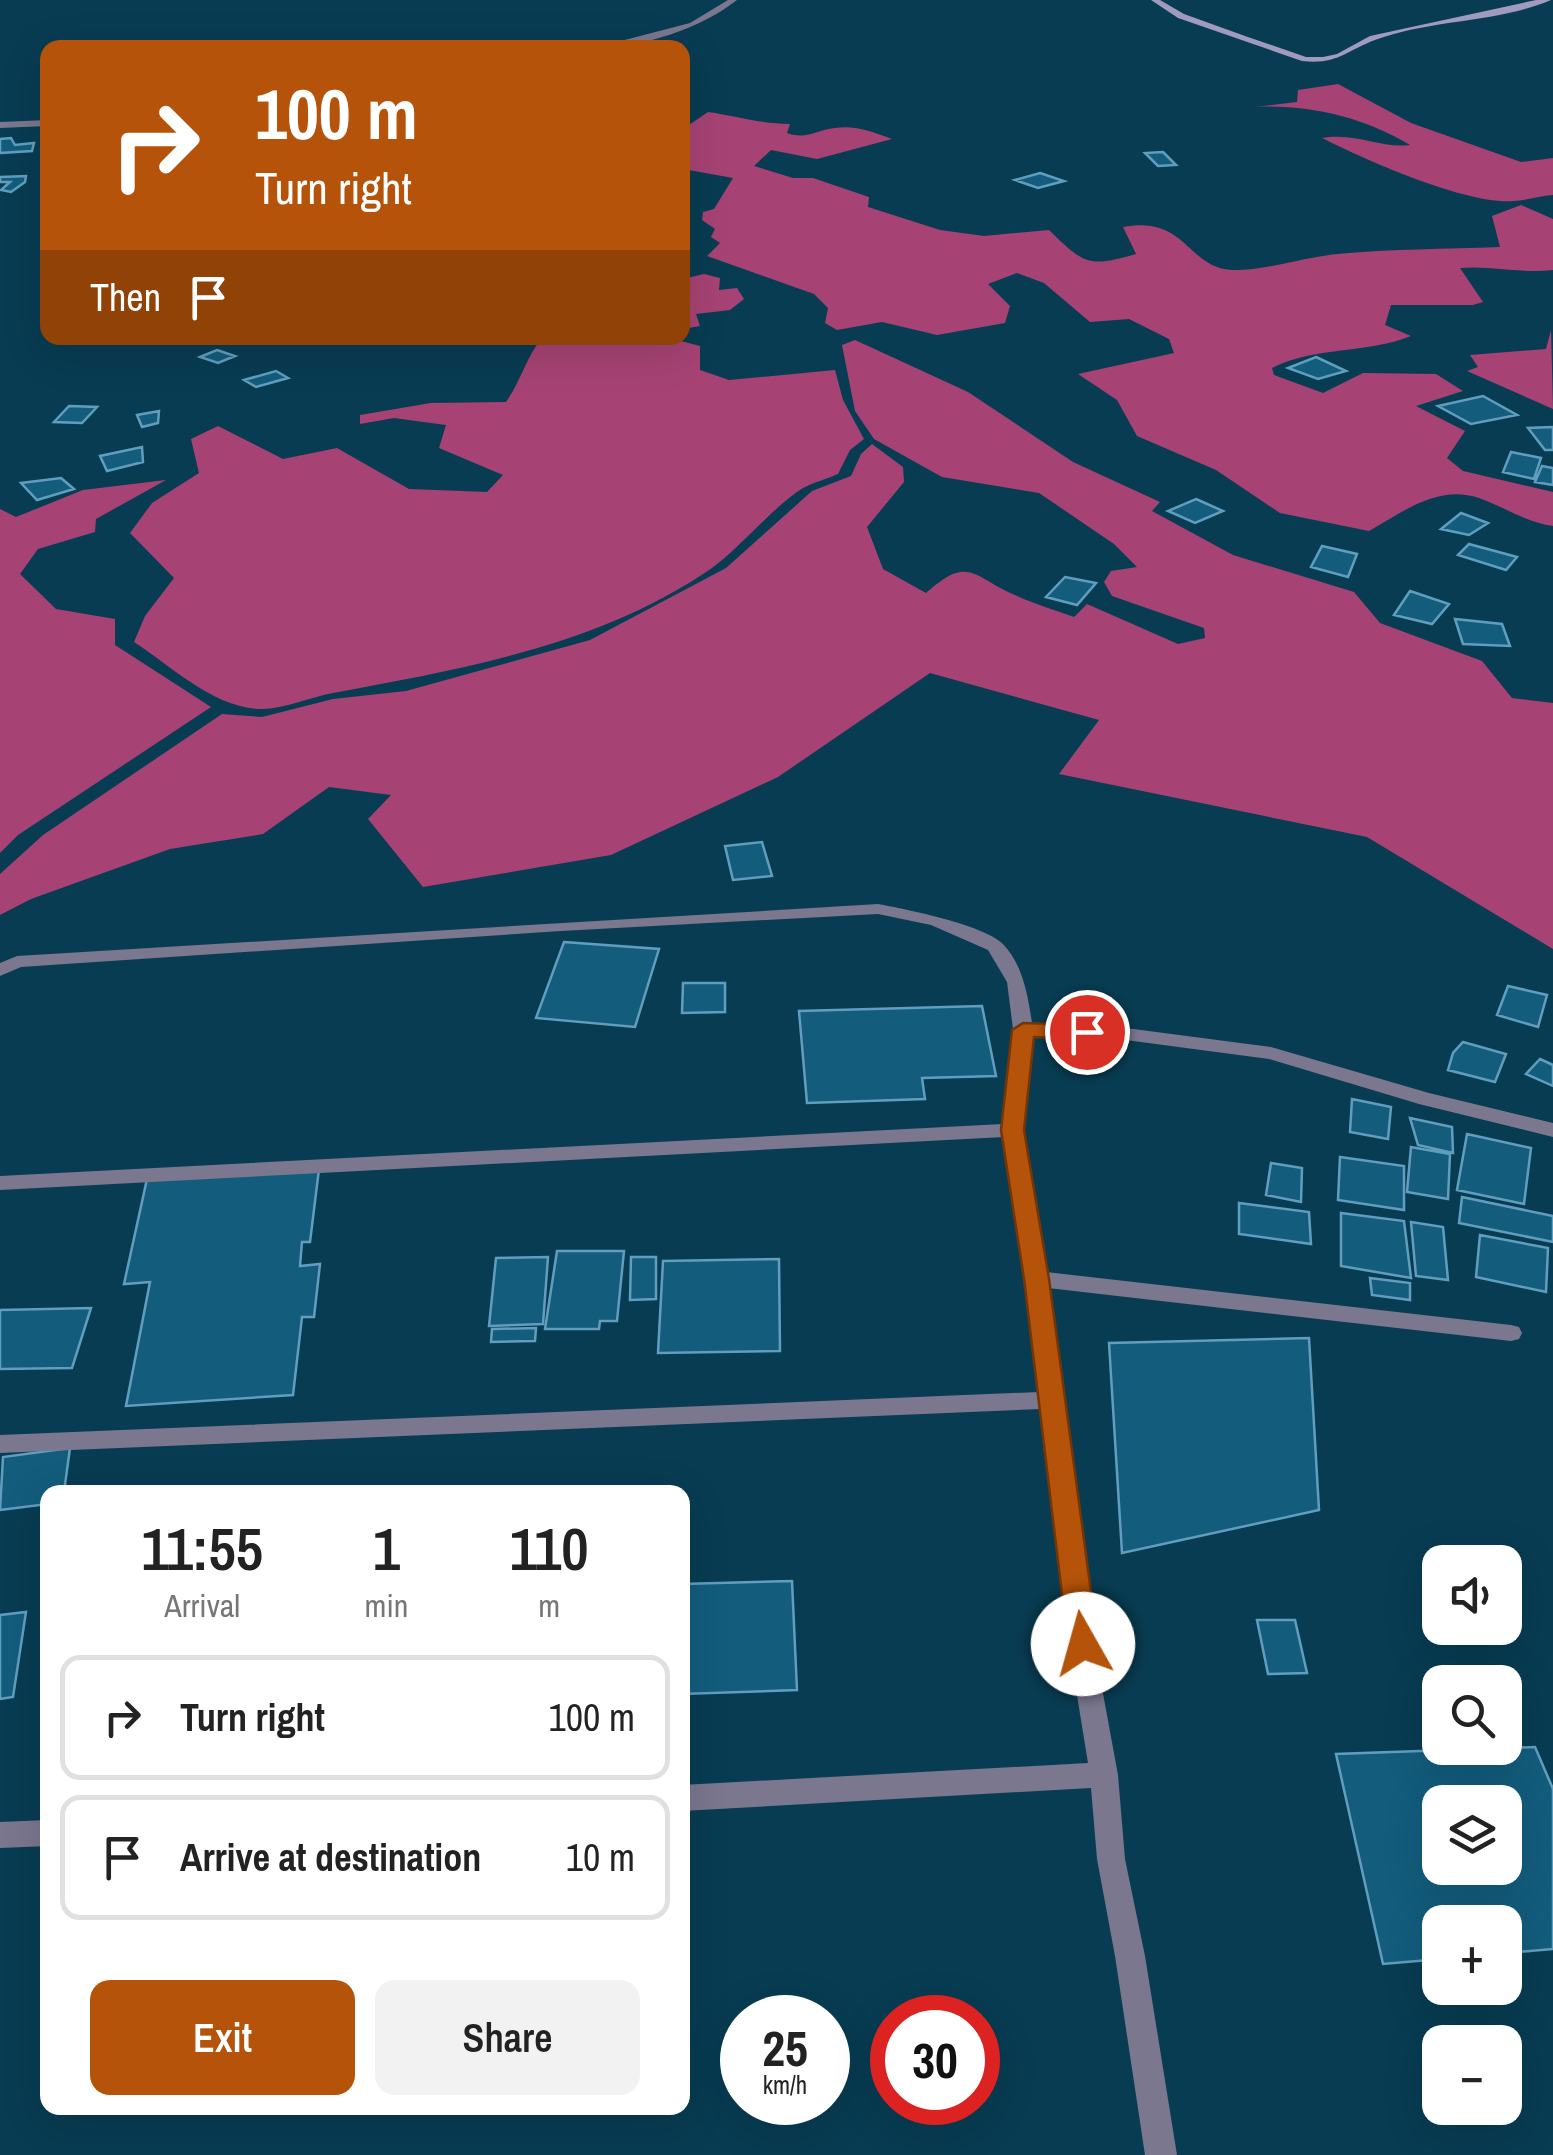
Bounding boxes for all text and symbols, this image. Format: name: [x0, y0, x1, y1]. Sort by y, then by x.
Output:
text: 100 m: [255, 67, 418, 161]
icon: right: [90, 80, 220, 210]
text: Turn right: [255, 157, 412, 218]
icon: arrive: [181, 270, 236, 325]
text: Then: [90, 272, 161, 323]
pin: [1045, 990, 1130, 1075]
icon: arrive: [1060, 1005, 1115, 1060]
text: 11:55: [141, 1508, 263, 1589]
text: 1: [373, 1508, 400, 1589]
text: 110: [510, 1508, 589, 1589]
map controls: [1422, 1545, 1522, 2125]
button: sound: [1422, 1545, 1522, 1645]
text: Arrival: [164, 1584, 240, 1627]
text: min: [365, 1584, 408, 1627]
text: m: [538, 1584, 560, 1627]
position arrow: [1031, 1592, 1135, 1696]
button: search: [1422, 1665, 1522, 1765]
icon: right: [95, 1690, 150, 1745]
text: Turn right: [180, 1692, 325, 1743]
text: 100 m: [548, 1692, 635, 1743]
button: layers: [1422, 1785, 1522, 1885]
icon: arrive: [95, 1830, 150, 1885]
text: Arrive at destination: [180, 1832, 481, 1883]
text: 10 m: [566, 1832, 635, 1883]
button: +: [1422, 1905, 1522, 2005]
button: Exit: [90, 1980, 355, 2095]
button: Share: [375, 1980, 640, 2095]
speed limit sign: 30: [870, 1995, 1000, 2125]
text: 25: [762, 2014, 808, 2082]
button: −: [1422, 2025, 1522, 2125]
text: km/h: [763, 2068, 807, 2102]

